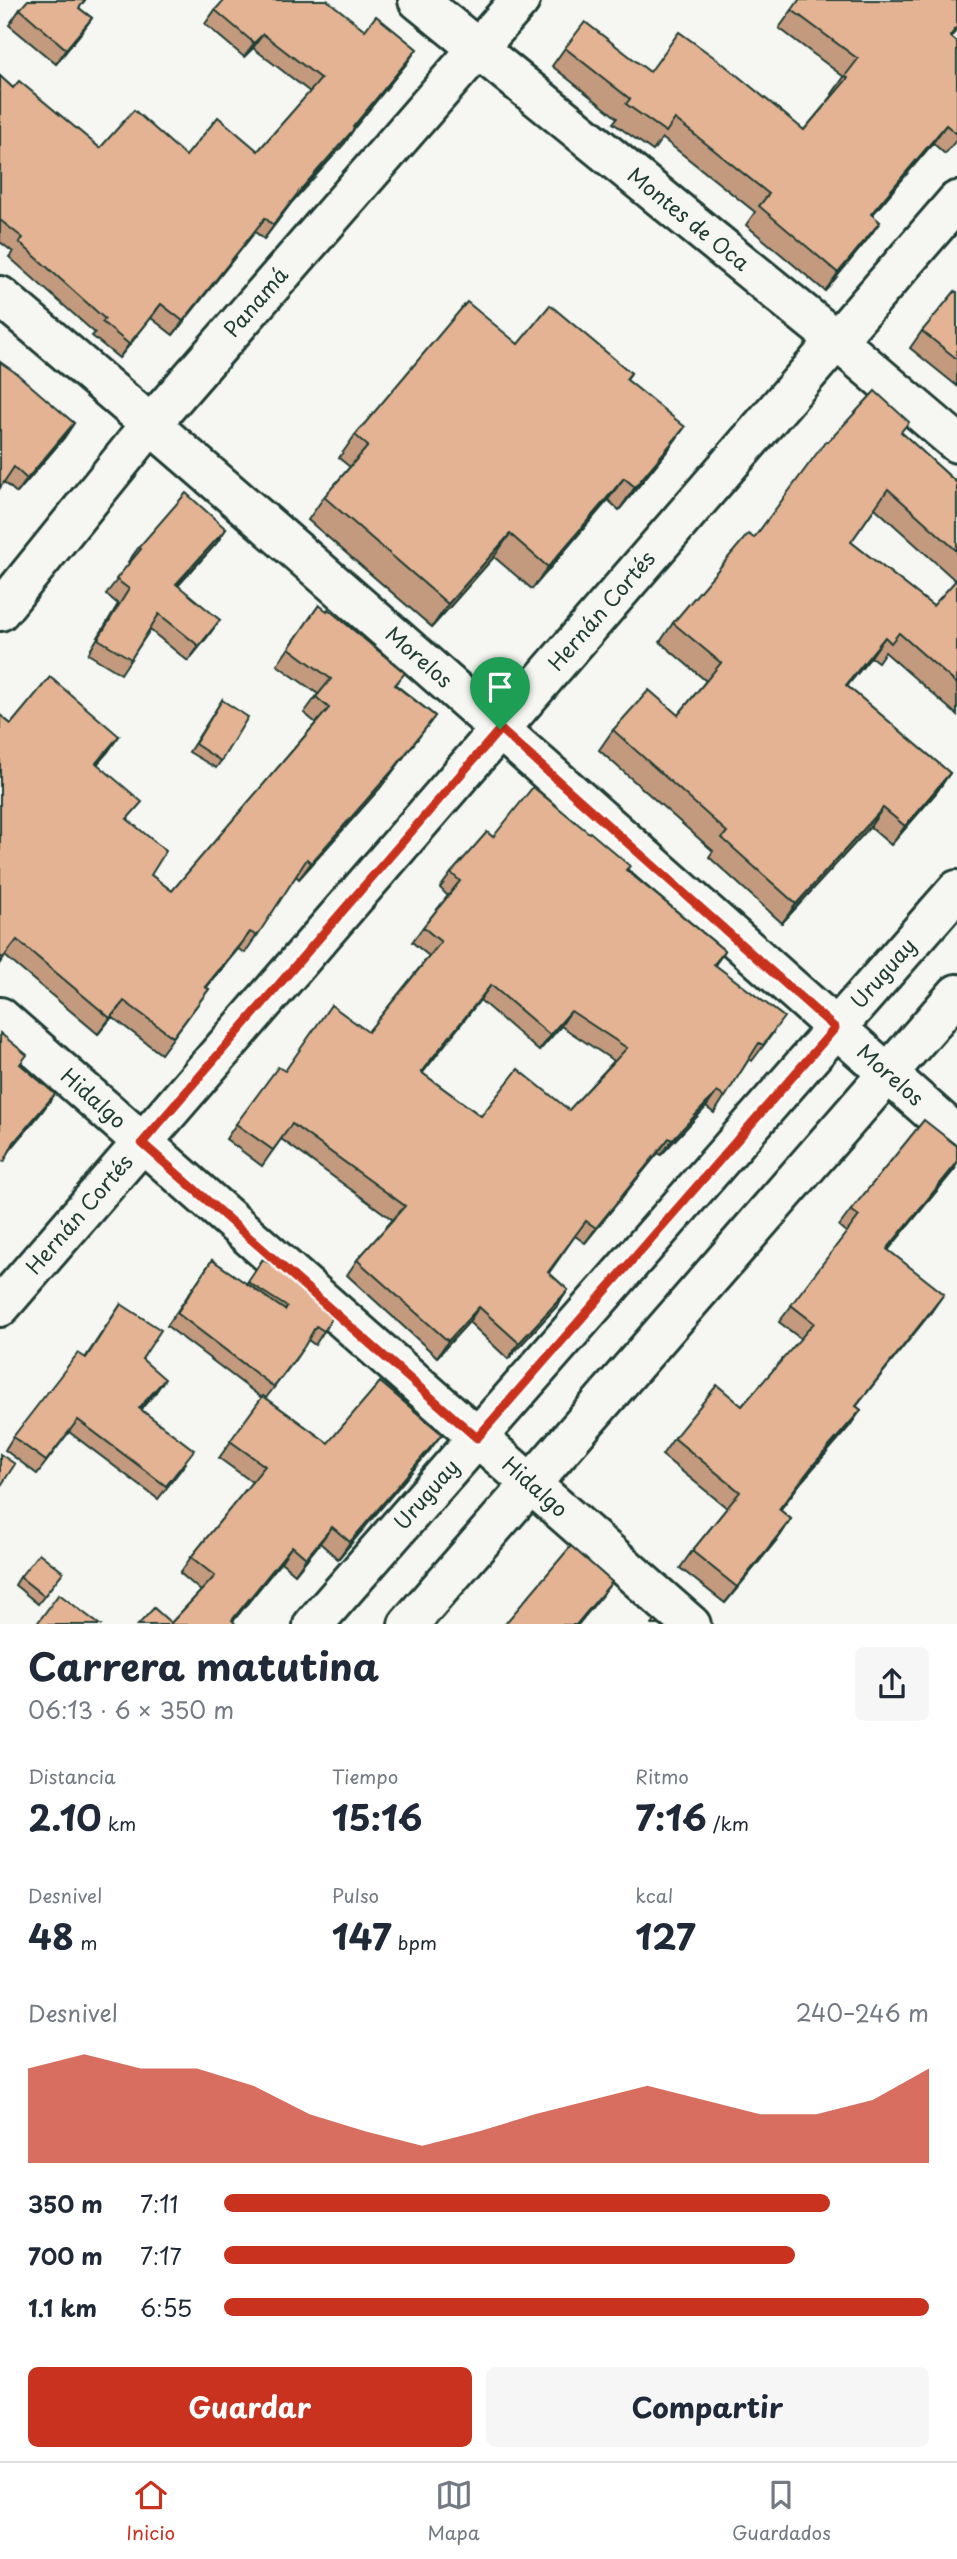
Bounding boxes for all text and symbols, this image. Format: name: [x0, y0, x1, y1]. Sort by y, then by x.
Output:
street label: Montes de Oca: [621, 159, 758, 278]
street label: Panamá: [215, 259, 295, 344]
street label: Hernán Cortés: [539, 543, 662, 677]
street label: Morelos: [379, 618, 460, 695]
pin: [470, 657, 530, 729]
icon: arrive: [481, 668, 519, 706]
street label: Uruguay: [842, 930, 922, 1015]
street label: Morelos: [851, 1035, 932, 1113]
street label: Hidalgo: [54, 1059, 134, 1135]
street label: Hernán Cortés: [17, 1146, 139, 1281]
street label: Hidalgo: [496, 1448, 576, 1524]
street label: Uruguay: [385, 1451, 466, 1536]
text: Carrera matutina: [28, 1637, 379, 1694]
button: share: [855, 1647, 929, 1721]
text: 06:13 · 6 × 350 m: [28, 1692, 234, 1727]
text: Distancia: [28, 1762, 116, 1790]
text: Tiempo: [332, 1762, 398, 1790]
text: Ritmo: [635, 1762, 689, 1790]
text: 2.10: [28, 1790, 102, 1843]
text: 15:16: [332, 1790, 422, 1843]
text: 7:16: [635, 1790, 707, 1843]
text: km: [102, 1809, 136, 1837]
text: /km: [707, 1809, 749, 1837]
text: Desnivel: [28, 1881, 102, 1909]
text: Pulso: [332, 1881, 379, 1909]
text: kcal: [635, 1881, 673, 1909]
text: 48: [28, 1909, 74, 1962]
text: 147: [332, 1909, 392, 1962]
text: 127: [635, 1909, 696, 1962]
text: m: [74, 1928, 97, 1956]
text: bpm: [392, 1928, 437, 1956]
text: Desnivel: [28, 1995, 118, 2030]
text: 240–246 m: [795, 1995, 929, 2030]
text: 350 m: [28, 2186, 103, 2221]
text: 7:11: [140, 2186, 179, 2221]
text: 700 m: [28, 2238, 103, 2273]
text: 7:17: [140, 2238, 182, 2273]
text: 1.1 km: [28, 2290, 97, 2325]
text: 6:55: [140, 2290, 192, 2325]
button: Guardar: [28, 2367, 472, 2447]
button: Compartir: [486, 2367, 929, 2447]
tab: Inicio: [126, 2476, 175, 2546]
tab: Mapa: [427, 2476, 480, 2546]
tab: Guardados: [732, 2476, 831, 2546]

